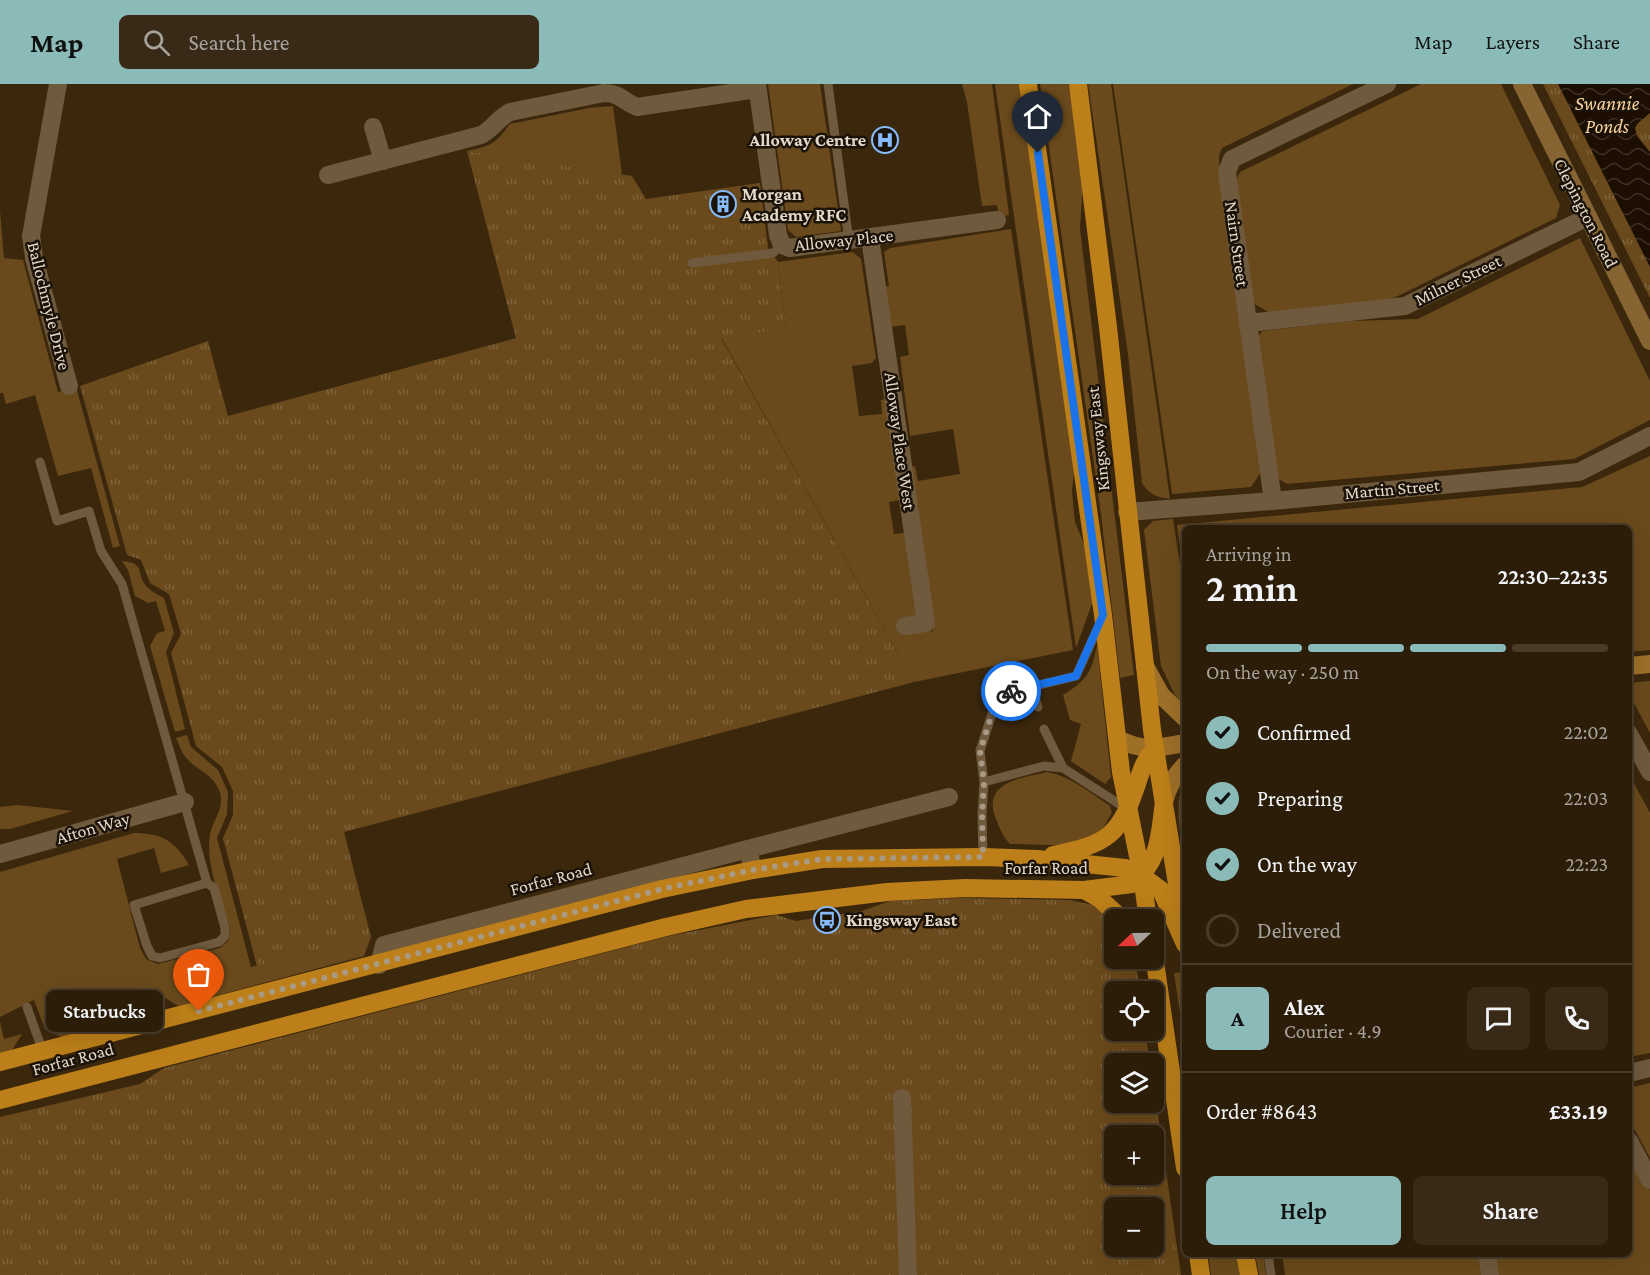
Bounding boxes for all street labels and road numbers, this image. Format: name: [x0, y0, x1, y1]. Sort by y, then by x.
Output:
street label: Clepington Road: [1550, 155, 1622, 272]
street label: Nairn Street: [1221, 200, 1253, 289]
street label: Alloway Place: [794, 225, 894, 255]
street label: Ballochmyle Drive: [23, 240, 75, 372]
street label: Milner Street: [1411, 250, 1506, 310]
street label: Alloway Place West: [880, 371, 920, 512]
street label: Kingsway East: [1082, 385, 1113, 492]
street label: Martin Street: [1344, 475, 1442, 503]
street label: Afton Way: [54, 808, 133, 848]
street label: Forfar Road: [508, 858, 595, 899]
street label: Forfar Road: [1004, 858, 1088, 878]
street label: Forfar Road: [30, 1038, 117, 1079]

